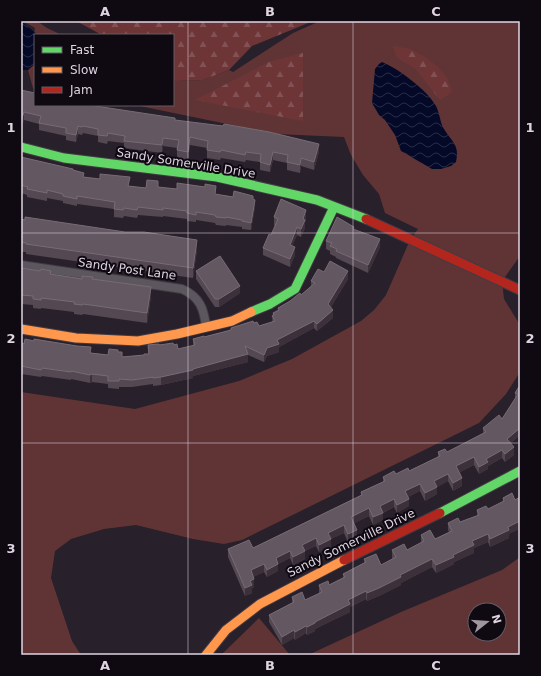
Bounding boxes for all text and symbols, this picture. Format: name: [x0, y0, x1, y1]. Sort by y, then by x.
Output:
text: A: [100, 4, 110, 19]
text: B: [265, 4, 275, 19]
text: C: [431, 4, 441, 19]
legend: [34, 34, 174, 106]
text: Fast: [70, 43, 94, 57]
text: Slow: [70, 63, 98, 77]
text: Jam: [69, 83, 93, 97]
text: 1: [6, 120, 16, 135]
text: 1: [525, 120, 535, 135]
street label: Sandy Somerville Drive: [116, 145, 256, 181]
street label: Sandy Post Lane: [77, 255, 177, 283]
text: 2: [6, 331, 16, 346]
text: 2: [525, 331, 535, 346]
street label: Sandy Somerville Drive: [285, 506, 417, 580]
text: 3: [6, 541, 16, 556]
text: 3: [525, 541, 535, 556]
north arrow: [467, 602, 507, 642]
text: N: [489, 613, 504, 626]
text: A: [100, 658, 110, 673]
text: B: [265, 658, 275, 673]
text: C: [431, 658, 441, 673]

